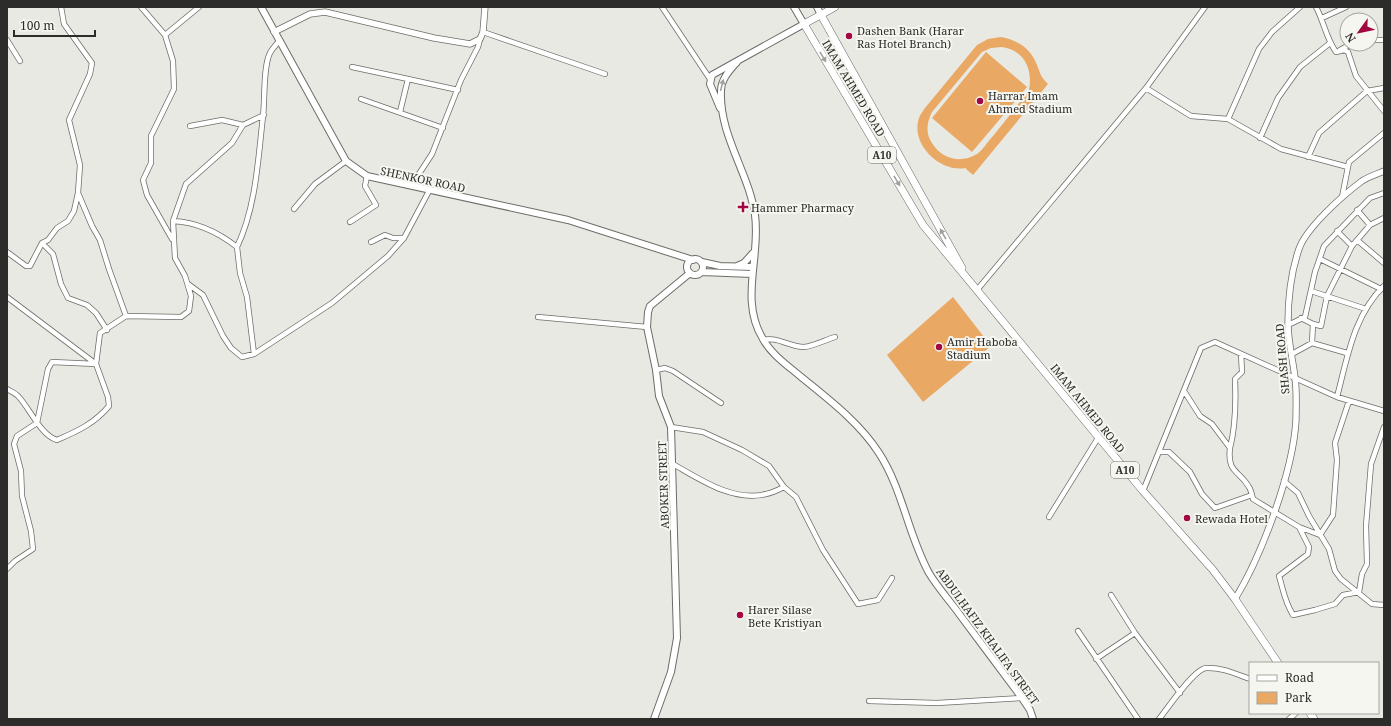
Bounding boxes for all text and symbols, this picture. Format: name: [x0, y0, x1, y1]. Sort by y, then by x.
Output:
scale bar: [14, 12, 95, 38]
north arrow: [1339, 12, 1379, 52]
text: 100 m: [20, 17, 55, 34]
place label: Dashen Bank (Harar Ras Hotel Branch): [857, 23, 965, 51]
text: N: [1341, 30, 1359, 45]
marker: Dashen Bank (Harar Ras Hotel Branch): [844, 31, 854, 41]
street label: IMAM AHMED ROAD: [819, 37, 889, 139]
one-way arrow: [820, 51, 827, 63]
one-way arrow: [720, 79, 726, 92]
place label: Harrar Imam Ahmed Stadium: [988, 88, 1073, 116]
marker: Harrar Imam Ahmed Stadium: [975, 96, 985, 106]
road number: A10: [868, 147, 896, 163]
street label: SHENKOR ROAD: [379, 163, 467, 195]
one-way arrow: [894, 175, 901, 187]
place label: Hammer Pharmacy: [751, 200, 855, 215]
marker: Hammer Pharmacy: [738, 202, 748, 212]
one-way arrow: [939, 228, 946, 240]
street label: SHASH ROAD: [1271, 323, 1293, 395]
place label: Amir Haboba Stadium: [947, 334, 1018, 362]
marker: Amir Haboba Stadium: [934, 342, 944, 352]
street label: IMAM AHMED ROAD: [1047, 360, 1129, 456]
street label: ABOKER STREET: [654, 441, 672, 529]
road number: A10: [1111, 462, 1139, 478]
place label: Rewada Hotel: [1195, 511, 1268, 526]
marker: Rewada Hotel: [1182, 513, 1192, 523]
street label: ABDULHAFIZ KHALIFA STREET: [933, 565, 1043, 708]
place label: Harer Silase Bete Kristiyan: [748, 602, 822, 630]
marker: Harer Silase Bete Kristiyan: [735, 610, 745, 620]
legend: [1249, 662, 1379, 714]
text: Road: [1285, 669, 1315, 686]
text: Park: [1285, 689, 1313, 706]

